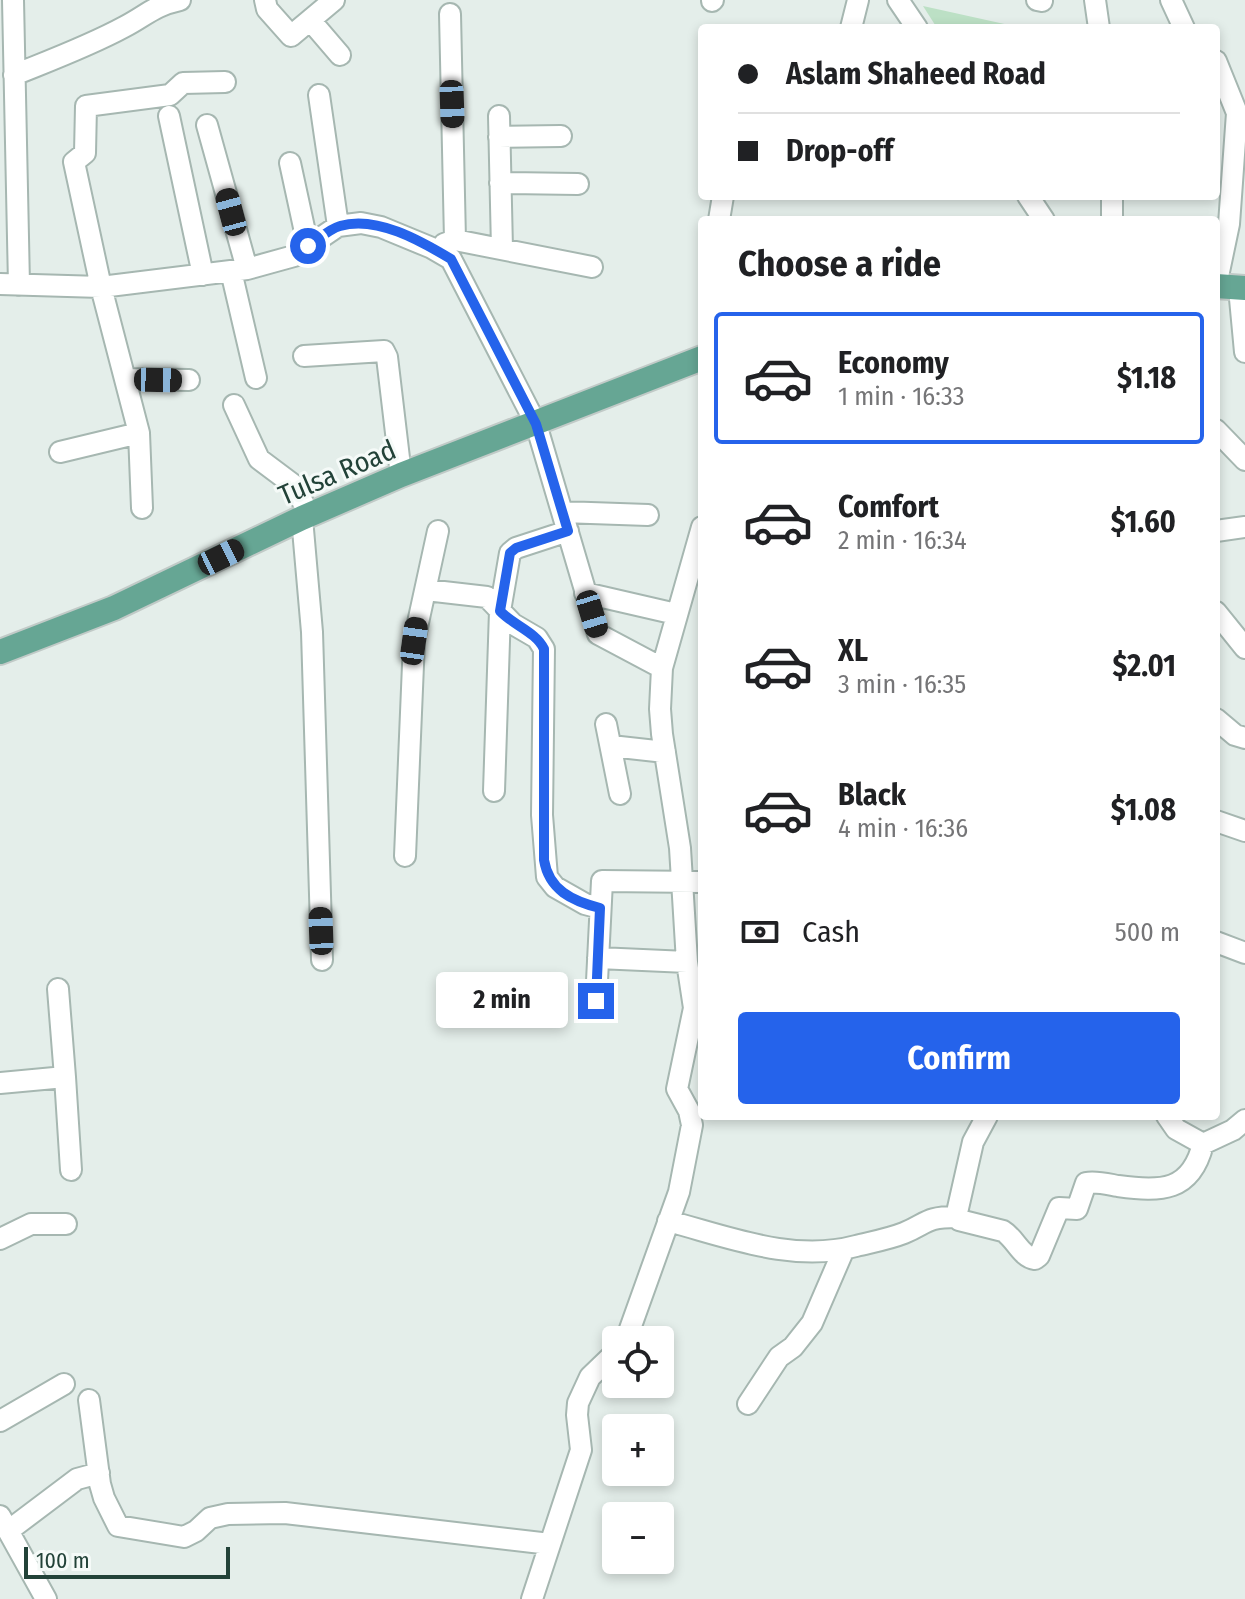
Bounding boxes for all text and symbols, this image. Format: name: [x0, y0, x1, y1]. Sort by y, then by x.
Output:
text: Aslam Shaheed Road: [786, 56, 1046, 92]
car: [439, 80, 465, 128]
text: Drop-off: [786, 133, 893, 169]
car: [213, 186, 249, 238]
route start: [290, 228, 326, 264]
text: Choose a ride: [738, 242, 941, 286]
icon: car: [742, 342, 814, 414]
text: Economy: [838, 345, 949, 381]
text: $1.18: [1117, 360, 1176, 396]
car: [134, 368, 182, 392]
text: 1 min · 16:33: [838, 381, 964, 412]
street label: Tulsa Road: [274, 433, 401, 512]
icon: car: [742, 486, 814, 558]
text: Comfort: [838, 489, 939, 525]
text: $1.60: [1111, 504, 1176, 540]
text: 2 min · 16:34: [838, 525, 967, 556]
car: [194, 536, 248, 578]
car: [574, 588, 610, 640]
car: [399, 616, 429, 666]
icon: car: [742, 630, 814, 702]
text: XL: [838, 633, 868, 669]
text: $2.01: [1113, 648, 1176, 684]
text: 3 min · 16:35: [838, 669, 966, 700]
icon: car: [742, 774, 814, 846]
text: Black: [838, 777, 906, 813]
text: $1.08: [1111, 792, 1176, 828]
text: 4 min · 16:36: [838, 813, 968, 844]
car: [308, 907, 334, 955]
icon: cash: [738, 910, 782, 954]
text: Cash: [802, 914, 860, 950]
text: 500 m: [1115, 917, 1180, 948]
callout: 2 min: [436, 973, 568, 1029]
route end: [578, 983, 614, 1019]
text: 2 min: [473, 984, 531, 1015]
button: Confirm: [738, 1012, 1180, 1104]
map controls: [602, 1326, 674, 1574]
button: locate: [602, 1326, 674, 1398]
button: +: [602, 1414, 674, 1486]
button: −: [602, 1502, 674, 1574]
scale bar: [24, 1543, 230, 1579]
text: 100 m: [36, 1547, 90, 1574]

